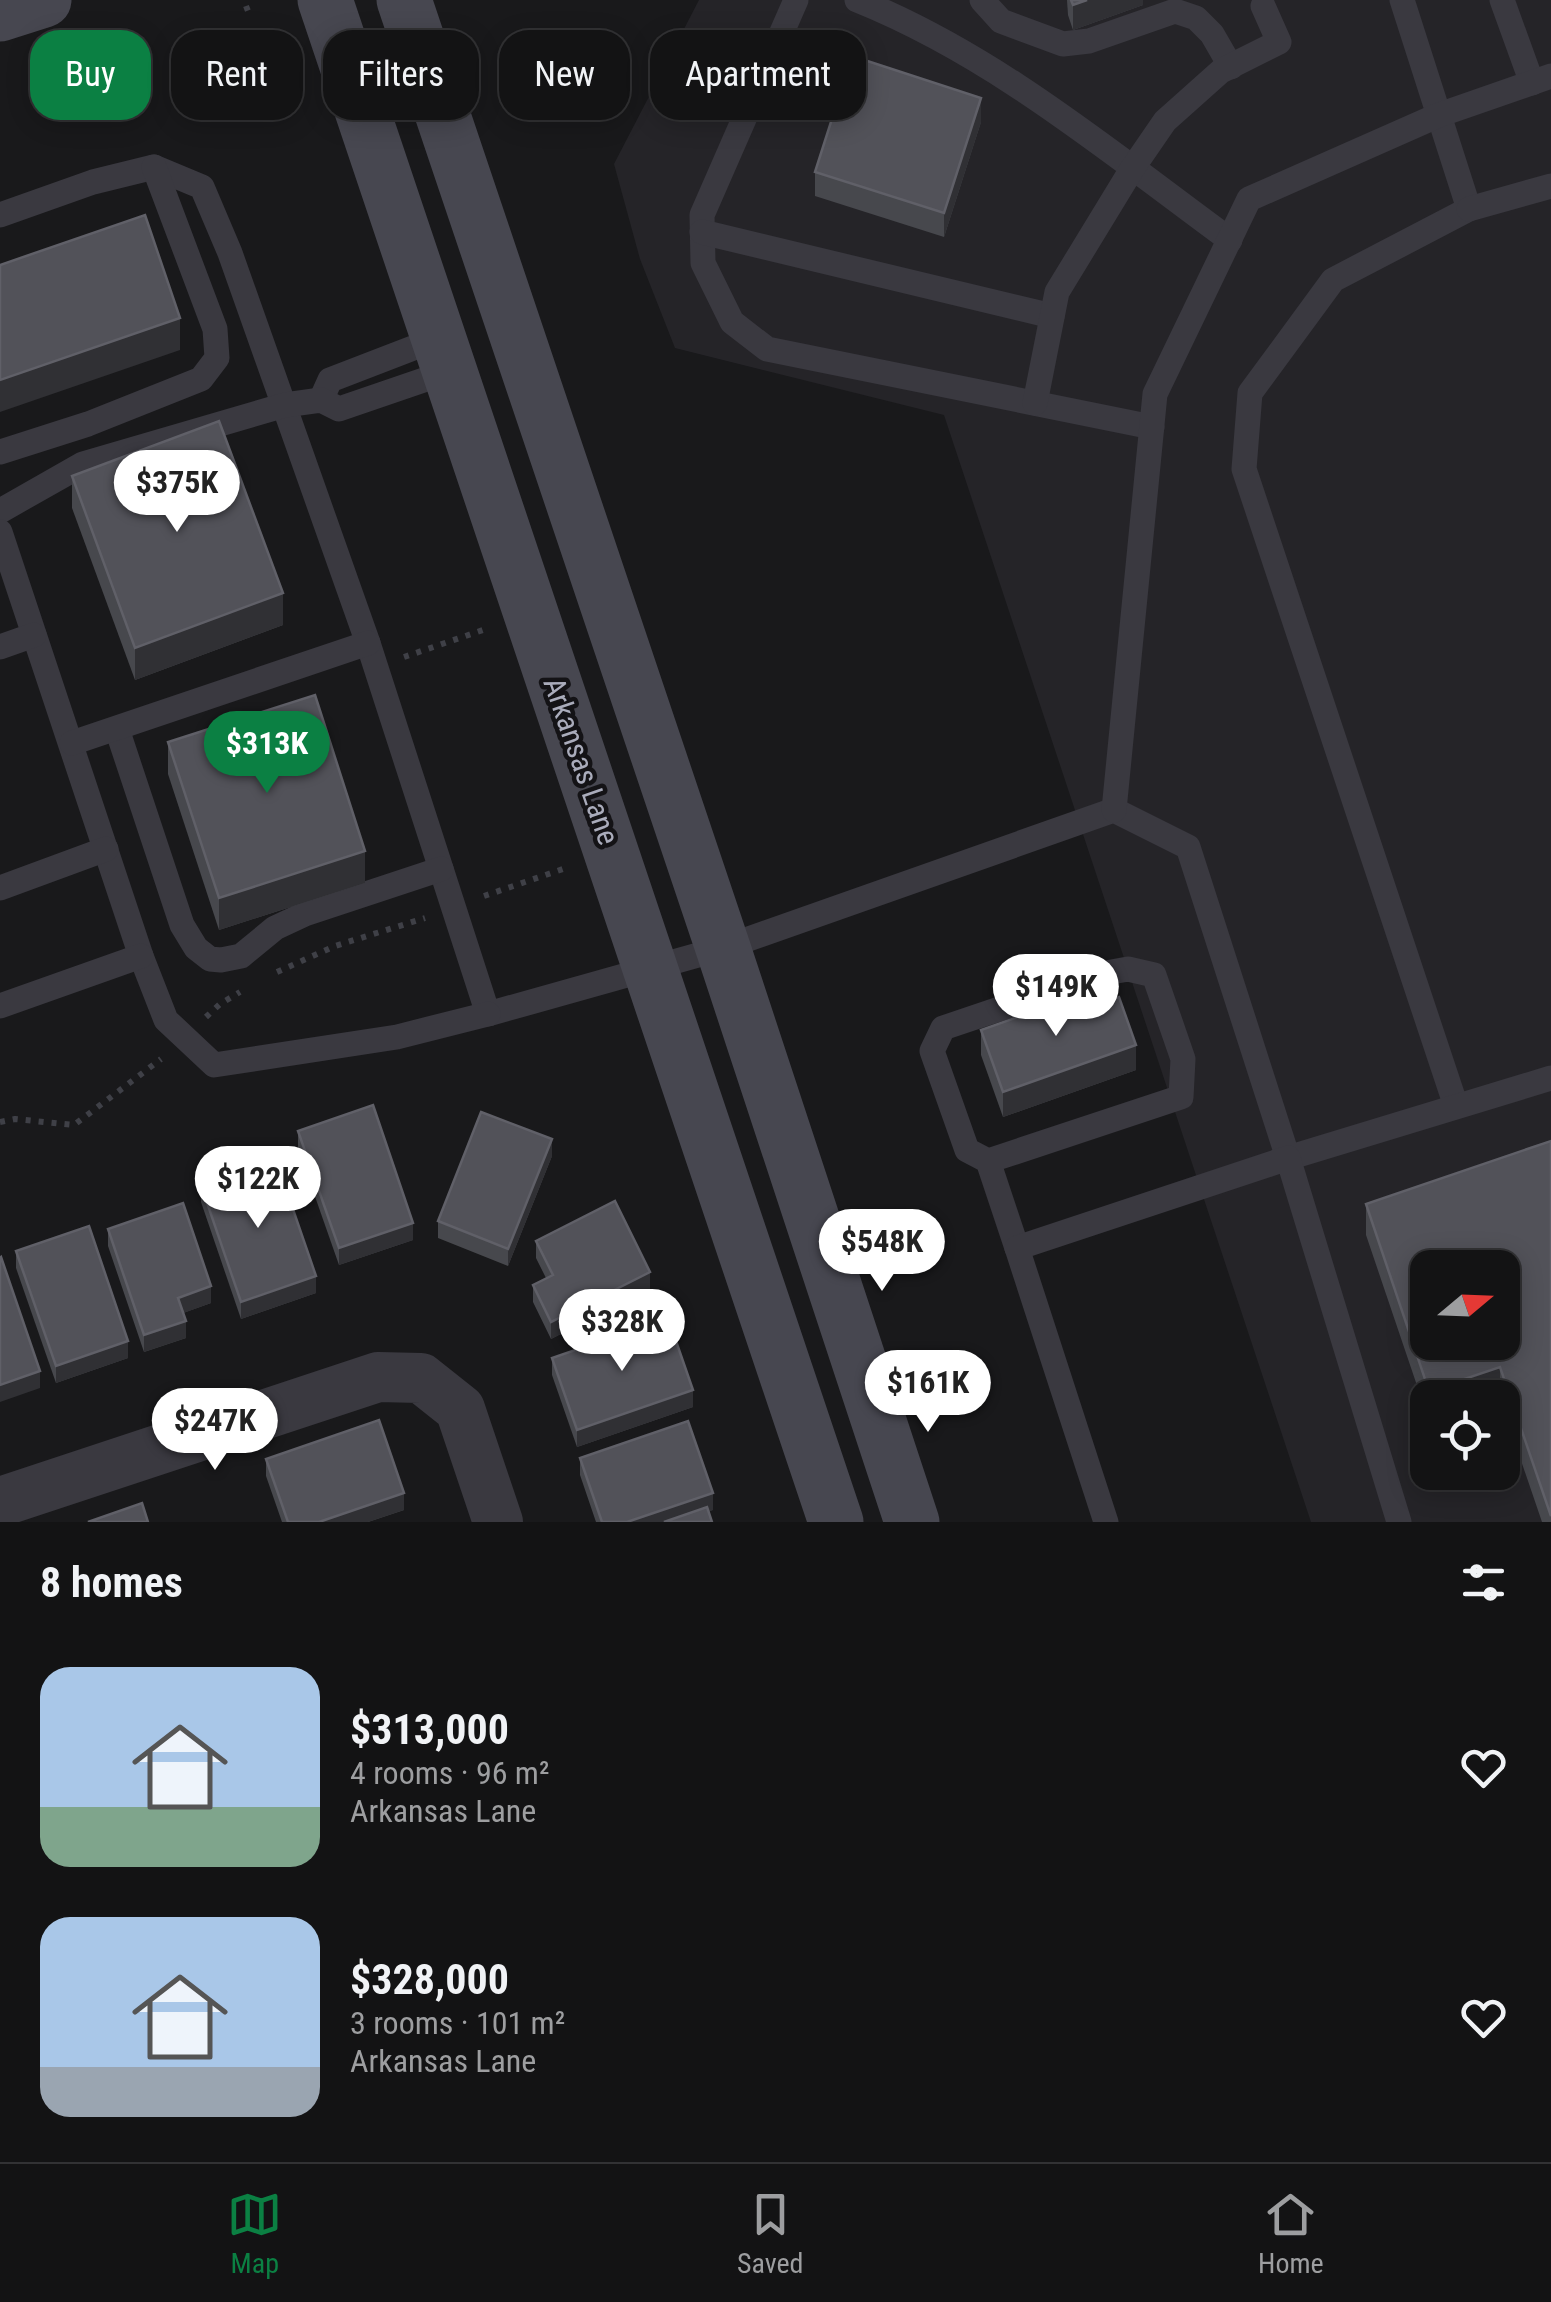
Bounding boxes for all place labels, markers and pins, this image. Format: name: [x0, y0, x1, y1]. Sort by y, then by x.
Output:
pin: $375K: [107, 450, 247, 535]
pin: $313K: [197, 711, 337, 796]
pin: $149K: [986, 954, 1126, 1039]
pin: $122K: [188, 1146, 328, 1231]
pin: $548K: [812, 1209, 952, 1294]
pin: $328K: [552, 1289, 692, 1374]
pin: $161K: [858, 1350, 998, 1435]
pin: $247K: [145, 1388, 285, 1473]

